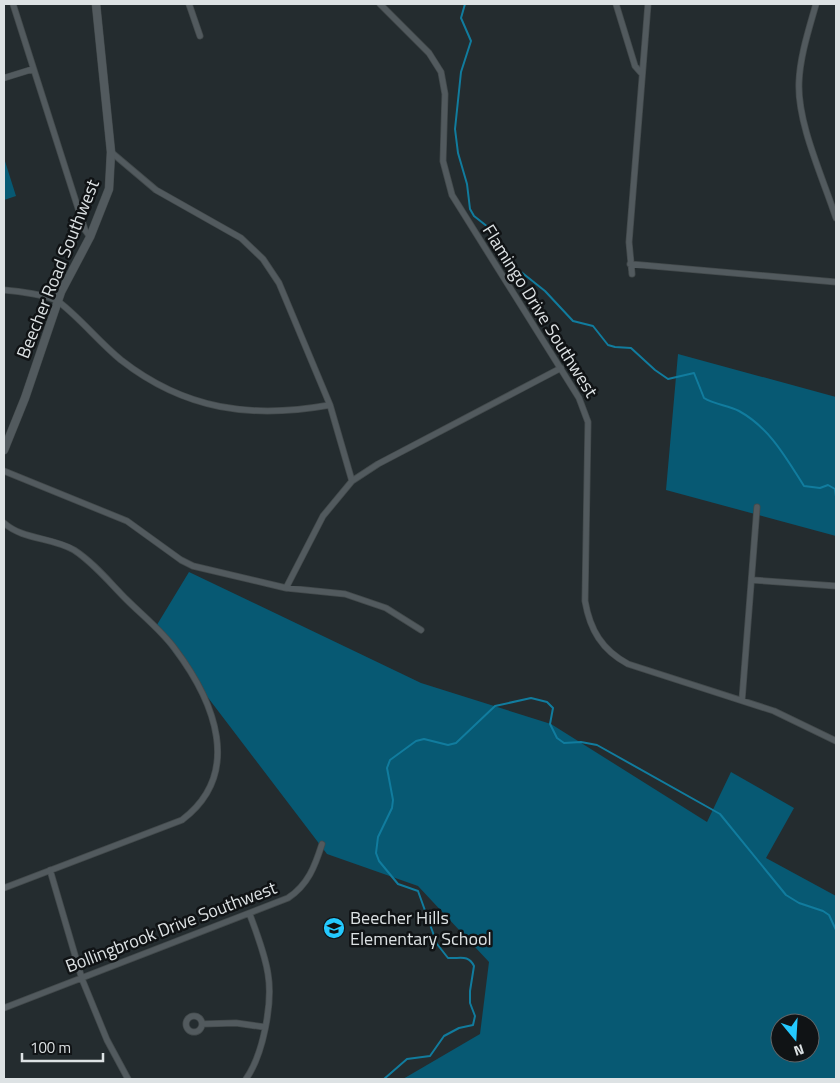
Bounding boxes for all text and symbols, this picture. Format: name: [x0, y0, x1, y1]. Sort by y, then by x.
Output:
street label: Beecher Road Southwest: [9, 175, 106, 362]
street label: Flamingo Drive Southwest: [476, 219, 605, 403]
street label: Bollingbrook Drive Southwest: [61, 873, 281, 979]
place label: Beecher Hills Elementary School: [350, 904, 492, 952]
school or university icon: Beecher Hills Elementary School: [322, 916, 346, 940]
north arrow: [770, 1013, 820, 1063]
scale bar: [22, 1030, 104, 1062]
text: 100 m: [30, 1036, 71, 1059]
text: N: [791, 1039, 807, 1062]

